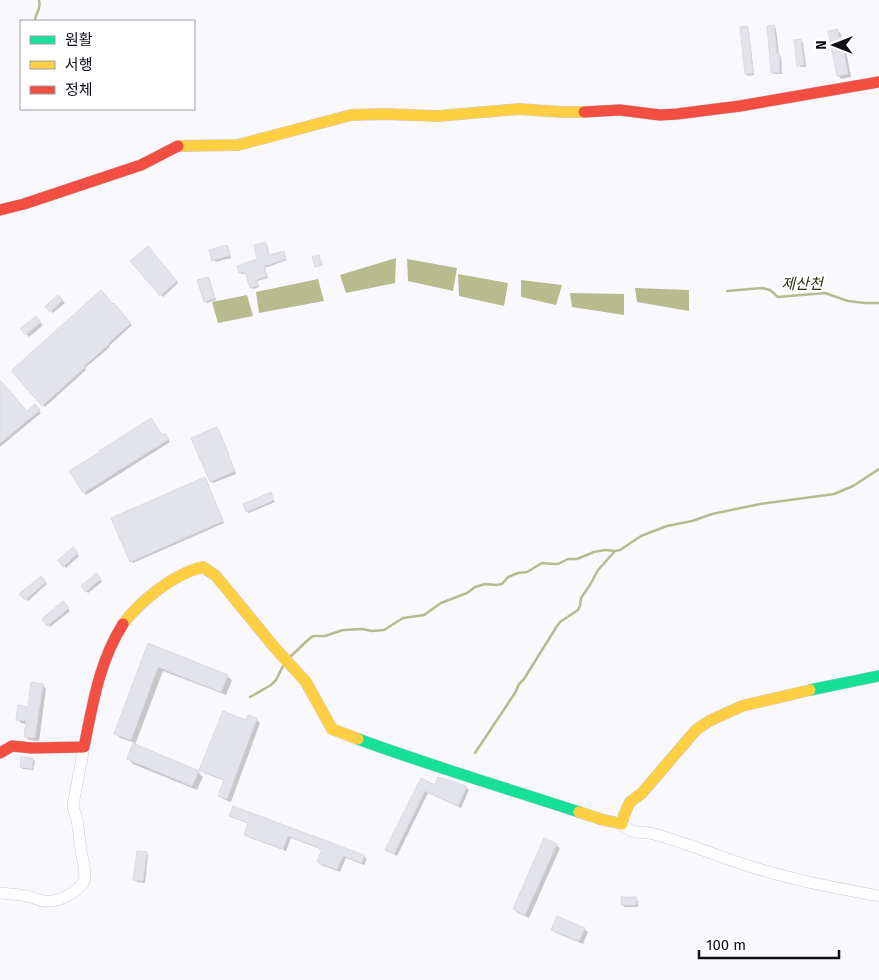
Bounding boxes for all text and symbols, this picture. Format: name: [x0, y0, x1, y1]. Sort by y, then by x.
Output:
legend: [20, 20, 195, 110]
north arrow: [809, 20, 859, 70]
text: 원활: [65, 31, 93, 49]
text: N: [813, 40, 830, 50]
text: 서행: [65, 56, 93, 74]
text: 정체: [65, 81, 93, 99]
water label: 제산천: [781, 275, 825, 293]
scale bar: [699, 928, 839, 960]
text: 100 m: [706, 936, 746, 954]

